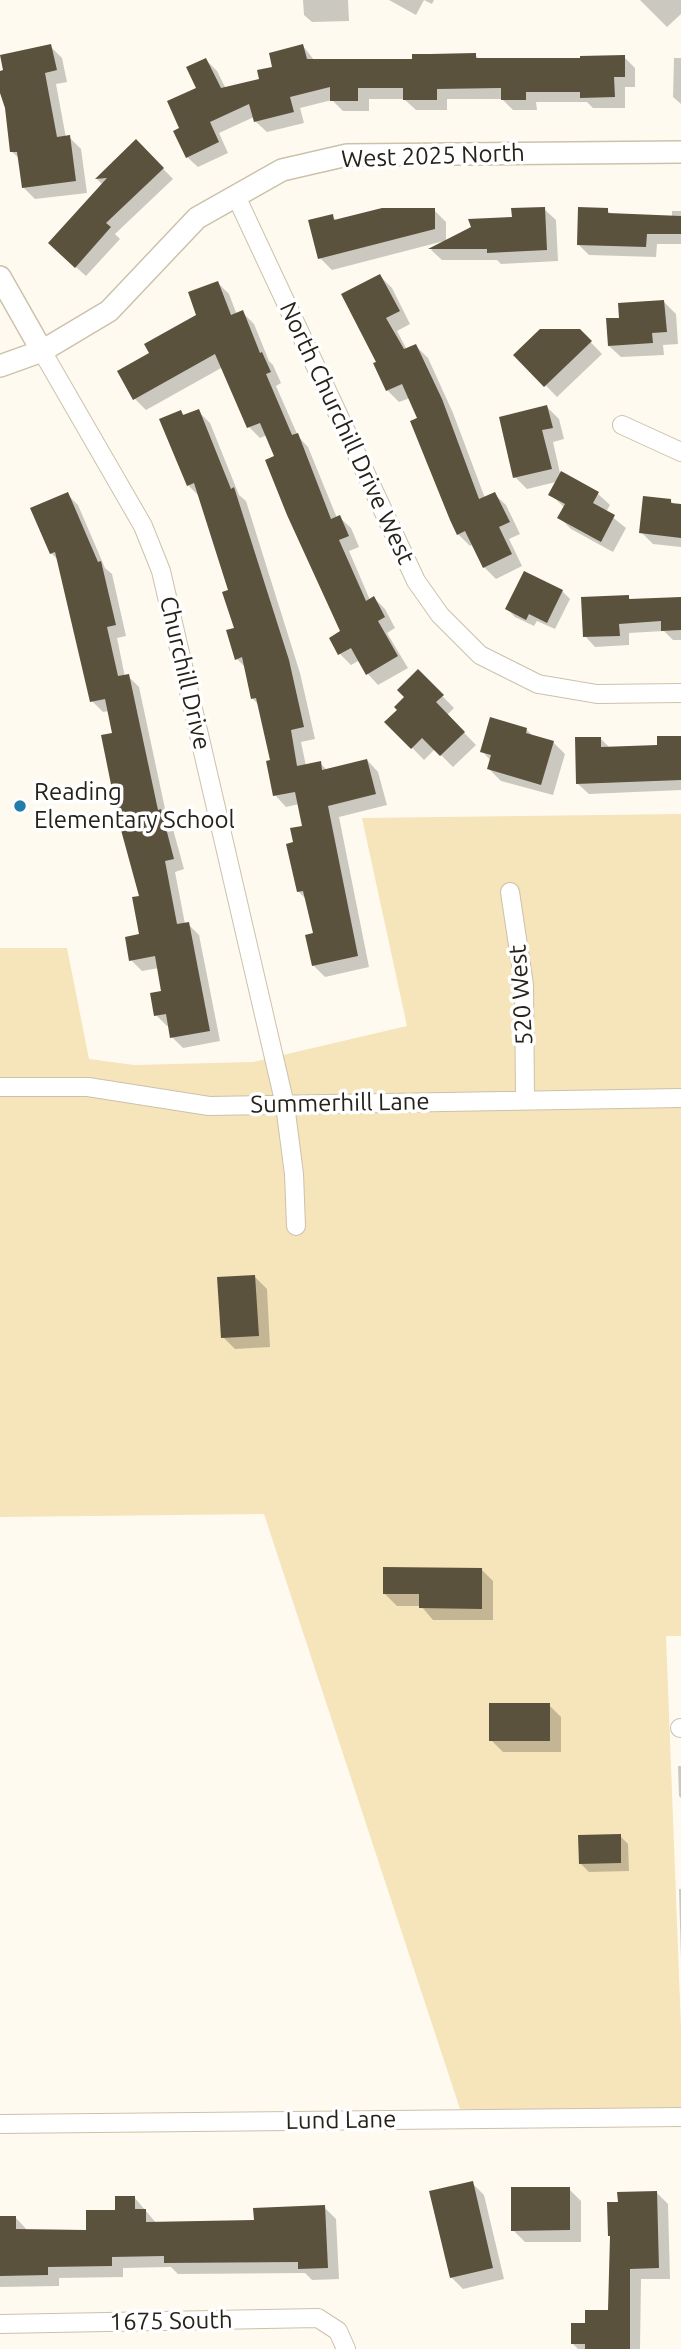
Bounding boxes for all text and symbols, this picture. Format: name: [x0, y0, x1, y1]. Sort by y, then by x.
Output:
street label: West 2025 North: [341, 138, 525, 174]
street label: North Churchill Drive West: [274, 297, 420, 569]
street label: Churchill Drive: [153, 593, 217, 753]
place label: Reading Elementary School: [34, 778, 235, 834]
marker: Reading Elementary School: [12, 798, 28, 814]
street label: 520 West: [503, 944, 539, 1046]
street label: Summerhill Lane: [250, 1087, 430, 1119]
street label: Lund Lane: [285, 2105, 397, 2135]
street label: 1675 South: [109, 2306, 233, 2336]

